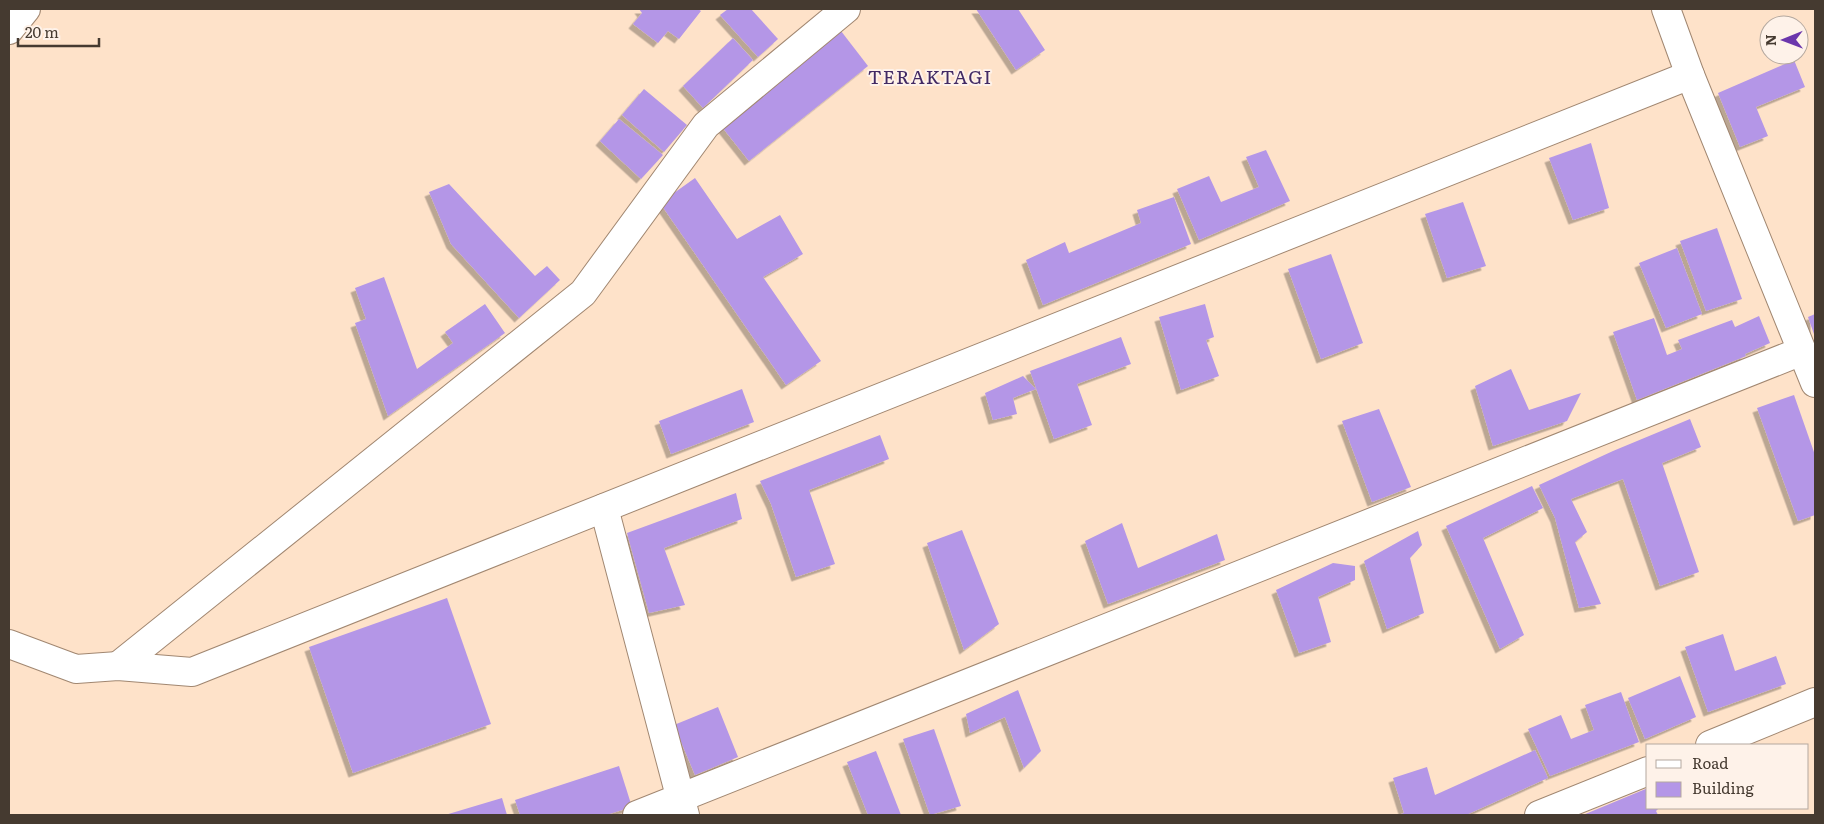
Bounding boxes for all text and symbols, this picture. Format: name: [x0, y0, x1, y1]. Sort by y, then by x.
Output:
scale bar: [18, 15, 99, 47]
north arrow: [1759, 15, 1809, 65]
text: 20 m: [25, 20, 59, 43]
text: N: [1760, 34, 1780, 46]
district label: TERAKTAGI: [868, 62, 992, 90]
legend: [1646, 744, 1809, 809]
text: Road: [1692, 751, 1728, 774]
text: Building: [1692, 776, 1754, 799]

